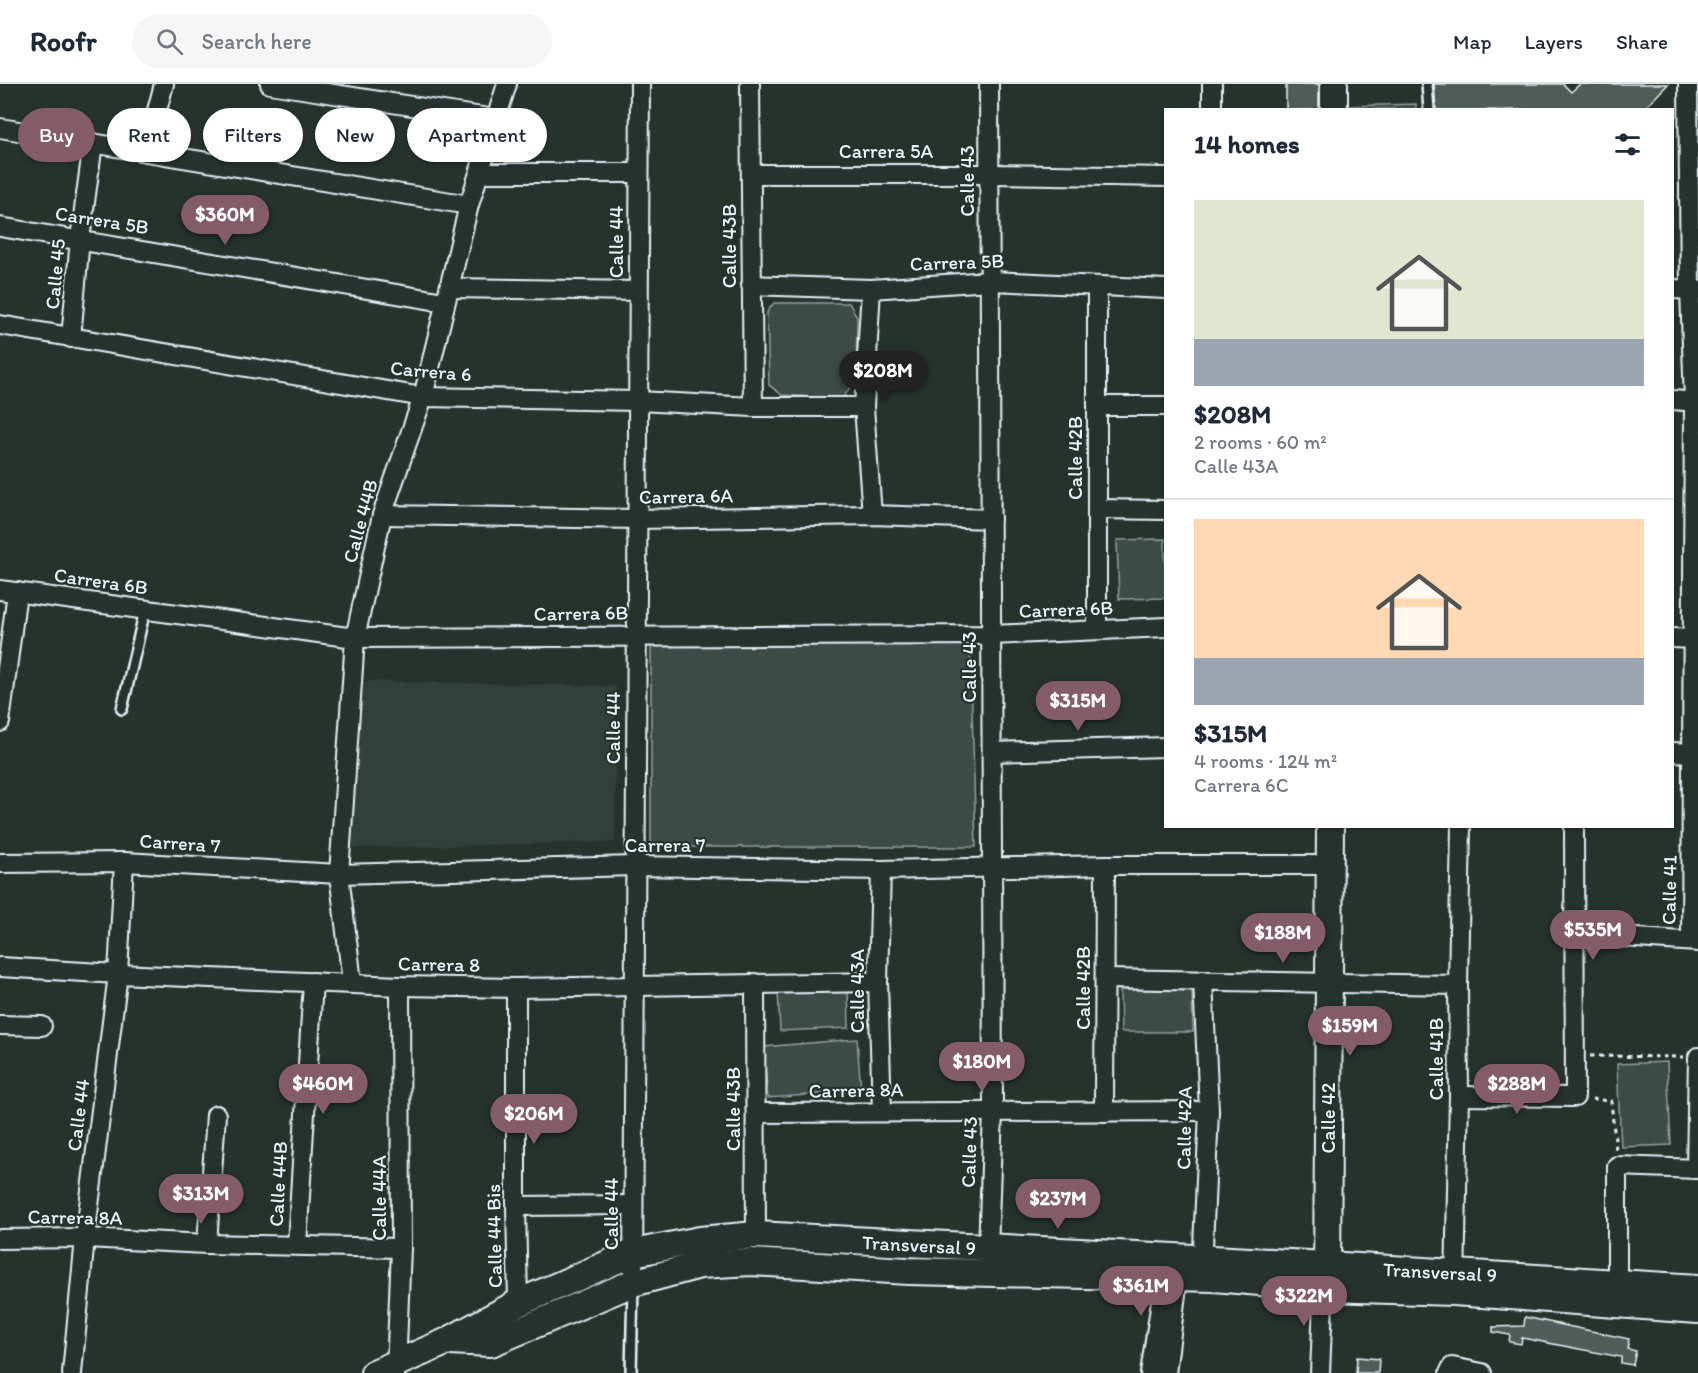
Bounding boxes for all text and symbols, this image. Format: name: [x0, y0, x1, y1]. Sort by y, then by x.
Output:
search box: [132, 14, 552, 68]
text: Roofr: [30, 24, 96, 58]
icon: search: [153, 25, 186, 58]
text: Search here: [201, 28, 312, 55]
text: Map: [1453, 29, 1492, 54]
text: Layers: [1525, 29, 1583, 54]
text: Share: [1616, 29, 1668, 54]
chip: Buy: [18, 108, 95, 162]
chip: Rent: [107, 108, 191, 162]
chip: Filters: [203, 108, 303, 162]
chip: New: [315, 108, 395, 162]
chip: Apartment: [407, 108, 547, 162]
text: 14 homes: [1194, 128, 1300, 160]
icon: filters: [1611, 128, 1644, 161]
street label: Carrera 5A: [839, 139, 933, 163]
street label: Calle 43: [955, 145, 979, 217]
pin: $360M: [183, 195, 267, 246]
street label: Carrera 5B: [53, 201, 151, 239]
text: $360M: [195, 202, 255, 226]
street label: Calle 43B: [717, 204, 741, 288]
street label: Calle 44: [604, 206, 628, 278]
street label: Calle 45: [40, 238, 70, 310]
icon: home: [1365, 239, 1473, 347]
street label: Carrera 5B: [909, 248, 1005, 276]
pin: $208M: [841, 351, 925, 402]
street label: Carrera 6: [389, 355, 473, 387]
text: $208M: [853, 358, 913, 382]
text: $208M: [1194, 398, 1272, 430]
street label: Calle 42B: [1063, 416, 1087, 500]
text: 2 rooms · 60 m²: [1194, 430, 1327, 454]
text: Calle 43A: [1194, 454, 1278, 478]
street label: Calle 44B: [337, 476, 383, 565]
street label: Carrera 6A: [639, 483, 734, 509]
icon: home: [1365, 558, 1473, 666]
street label: Carrera 6B: [52, 563, 150, 599]
street label: Carrera 6B: [1018, 595, 1114, 623]
street label: Carrera 6B: [534, 600, 629, 626]
street label: Calle 43: [957, 631, 981, 703]
pin: $315M: [1036, 681, 1120, 732]
text: $315M: [1050, 688, 1106, 712]
street label: Calle 44: [601, 692, 625, 764]
text: $315M: [1194, 717, 1268, 749]
text: 4 rooms · 124 m²: [1194, 749, 1337, 773]
text: Carrera 6C: [1194, 773, 1289, 797]
street label: Carrera 7: [139, 828, 221, 858]
street label: Carrera 7: [625, 833, 706, 857]
street label: Calle 41: [1656, 855, 1682, 925]
pin: $535M: [1551, 910, 1635, 961]
pin: $188M: [1241, 913, 1325, 964]
text: $535M: [1564, 917, 1622, 941]
text: $188M: [1254, 920, 1312, 944]
street label: Calle 42B: [1071, 946, 1095, 1030]
street label: Calle 43A: [845, 949, 869, 1033]
street label: Carrera 8: [398, 951, 480, 977]
pin: $159M: [1308, 1006, 1392, 1057]
text: $159M: [1322, 1013, 1378, 1037]
street label: Calle 41B: [1424, 1018, 1448, 1100]
pin: $180M: [940, 1042, 1024, 1093]
text: $180M: [953, 1049, 1011, 1073]
pin: $460M: [281, 1064, 365, 1115]
pin: $288M: [1475, 1064, 1559, 1115]
street label: Calle 43B: [721, 1067, 745, 1151]
text: $460M: [293, 1071, 353, 1095]
text: $288M: [1488, 1071, 1546, 1095]
street label: Calle 44: [62, 1077, 94, 1153]
street label: Carrera 8A: [808, 1077, 904, 1103]
street label: Calle 42: [1316, 1082, 1340, 1154]
street label: Calle 42A: [1171, 1086, 1197, 1170]
pin: $206M: [492, 1094, 576, 1145]
text: $206M: [504, 1101, 564, 1125]
street label: Calle 43: [956, 1116, 982, 1188]
street label: Calle 44B: [264, 1141, 292, 1227]
street label: Calle 44A: [367, 1155, 391, 1241]
pin: $313M: [159, 1174, 243, 1225]
street label: Calle 44: [599, 1178, 623, 1250]
pin: $237M: [1016, 1179, 1100, 1230]
text: $313M: [173, 1181, 229, 1205]
street label: Calle 44 Bis: [481, 1184, 507, 1288]
text: $237M: [1029, 1186, 1087, 1210]
street label: Carrera 8A: [27, 1204, 123, 1230]
street label: Transversal 9: [861, 1230, 977, 1260]
street label: Transversal 9: [1382, 1257, 1498, 1287]
pin: $361M: [1099, 1266, 1183, 1317]
text: $361M: [1113, 1273, 1169, 1297]
pin: $322M: [1262, 1276, 1346, 1327]
text: $322M: [1275, 1283, 1333, 1307]

